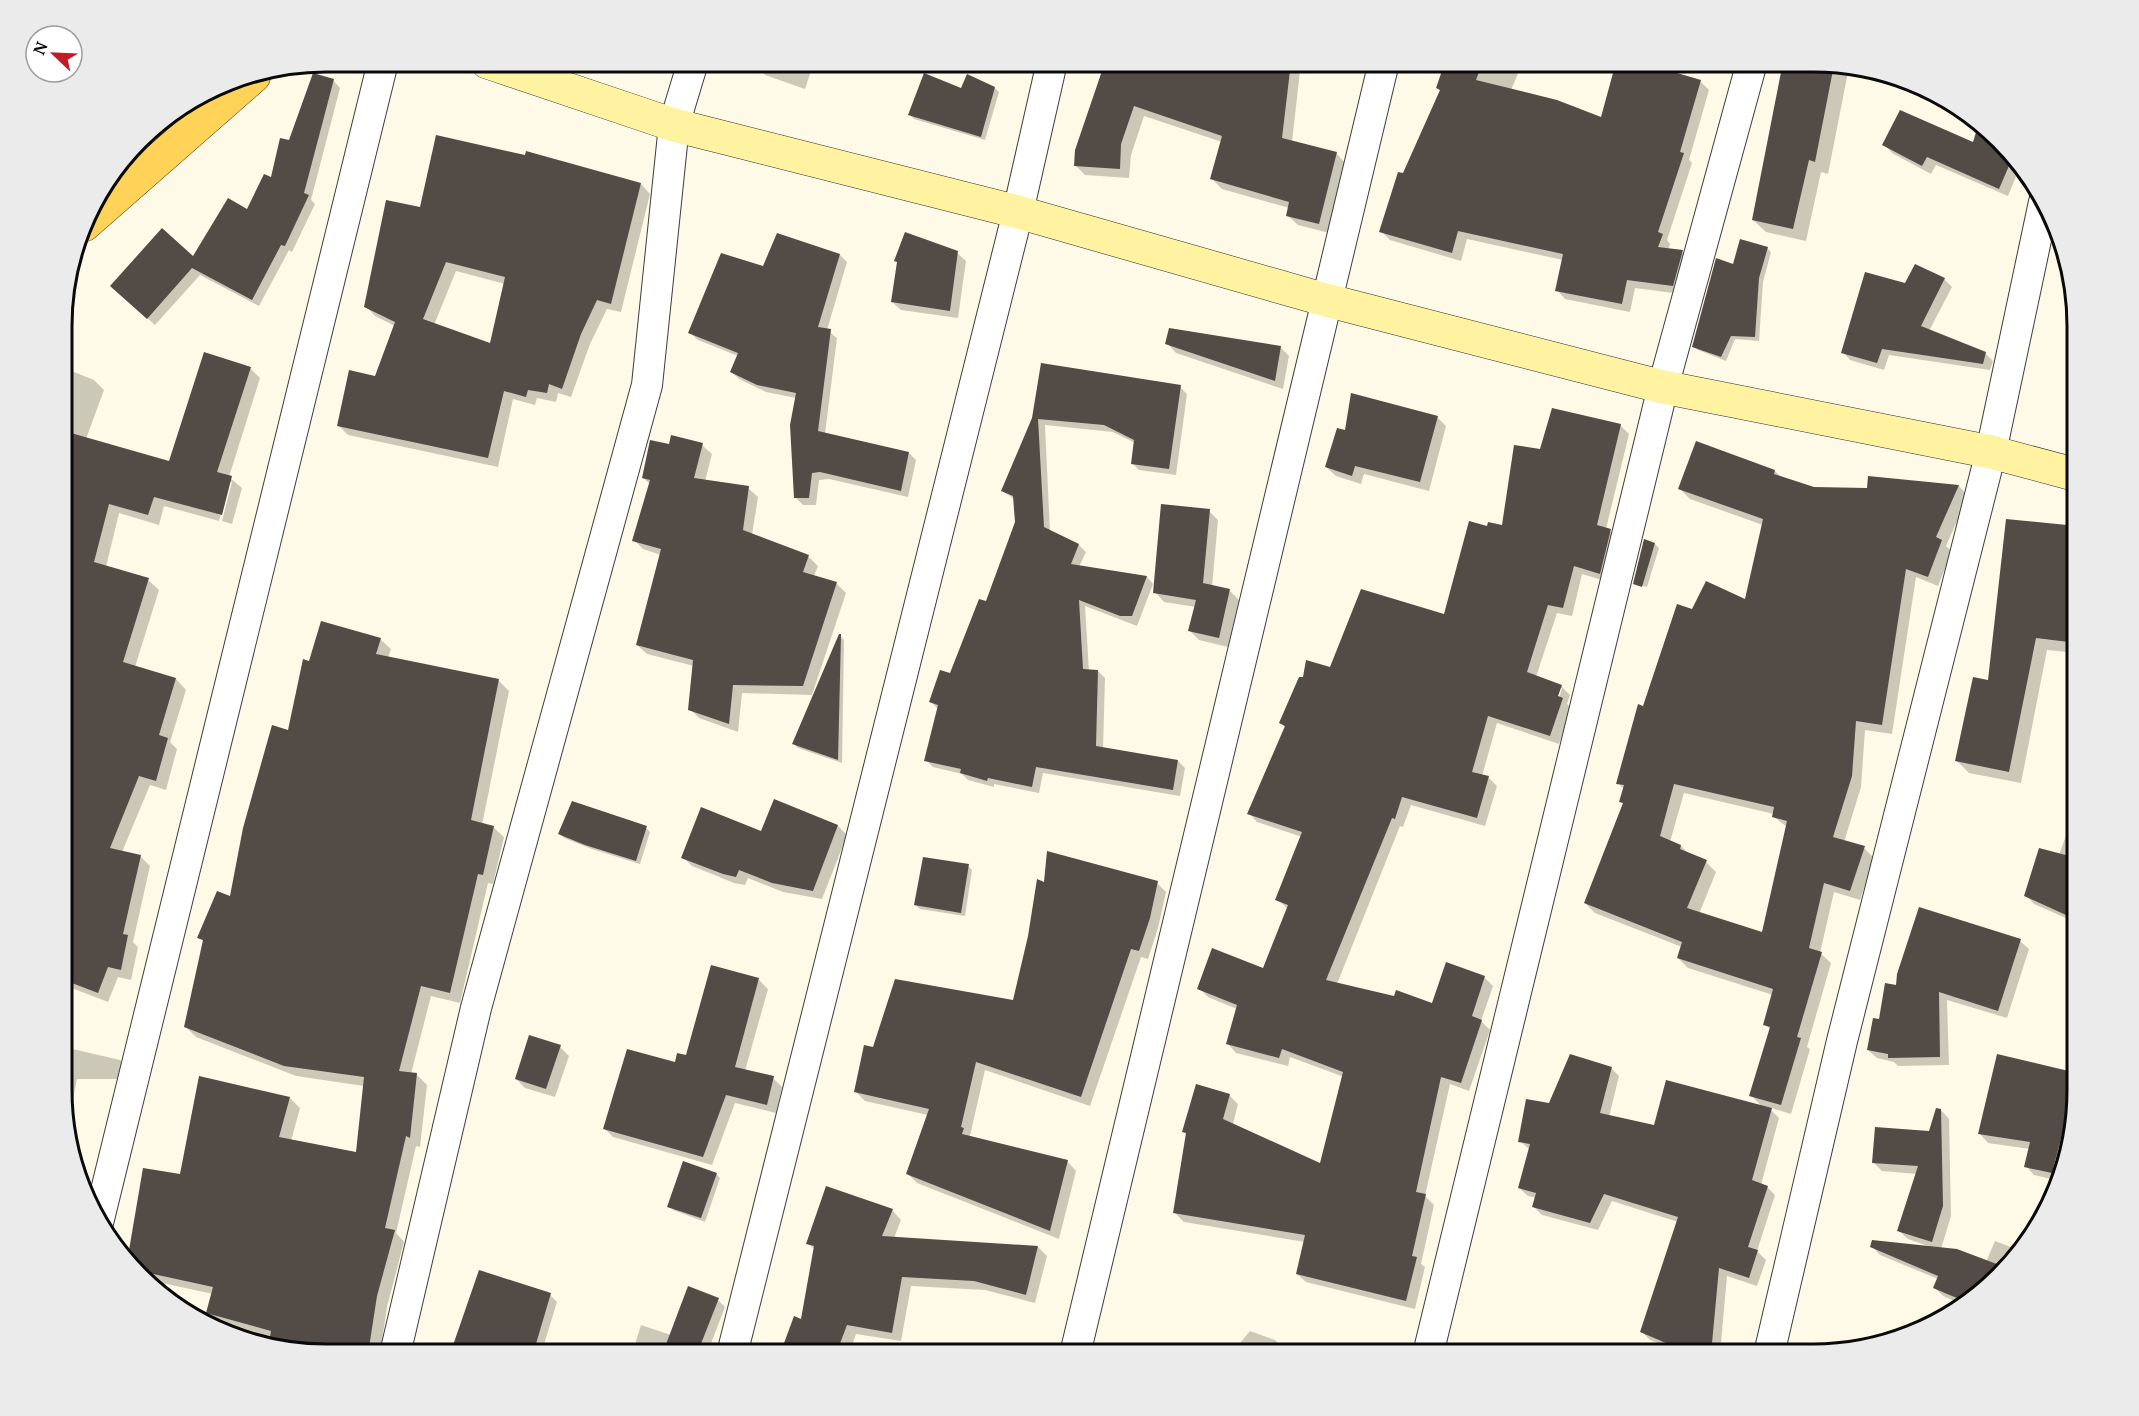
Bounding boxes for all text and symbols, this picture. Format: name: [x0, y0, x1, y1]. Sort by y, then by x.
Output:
north arrow: [24, 24, 84, 84]
text: N: [28, 38, 53, 58]

